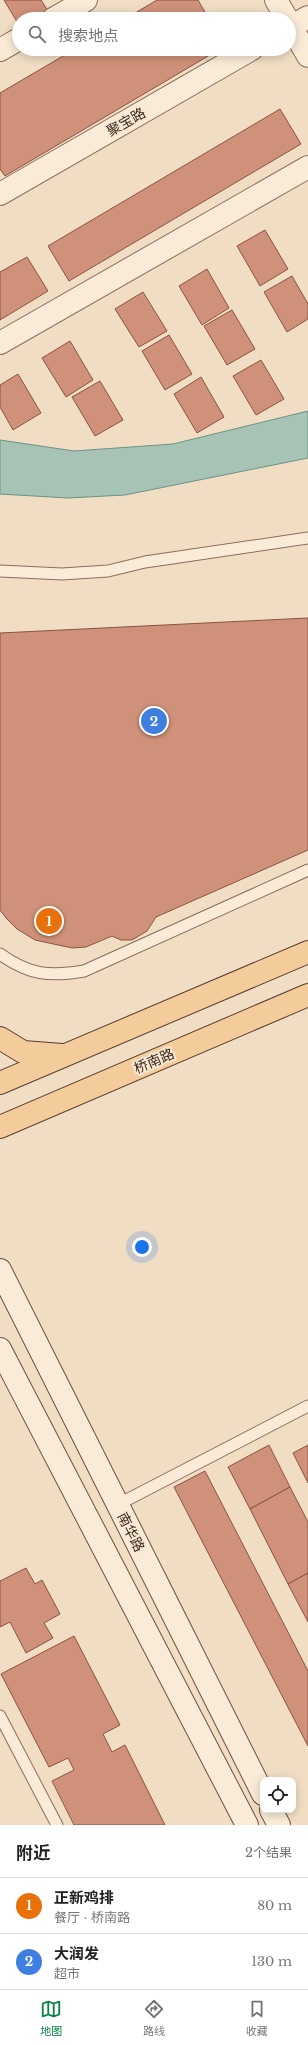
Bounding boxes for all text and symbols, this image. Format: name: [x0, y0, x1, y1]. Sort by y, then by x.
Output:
search box: [12, 12, 296, 56]
icon: search: [26, 23, 48, 45]
text: 搜索地点: [58, 26, 118, 45]
street label: 聚宝路: [103, 104, 149, 140]
pin: 2: [141, 706, 167, 736]
pin: 1: [36, 906, 62, 936]
street label: 桥南路: [131, 1045, 177, 1077]
your location: [132, 1237, 152, 1257]
street label: 南华路: [113, 1509, 149, 1555]
map controls: [260, 1777, 296, 1813]
button: locate: [260, 1777, 296, 1813]
text: 附近: [16, 1843, 50, 1864]
text: 2个结果: [245, 1844, 292, 1861]
text: 正新鸡排: [54, 1888, 114, 1907]
text: 1: [26, 1897, 32, 1914]
text: 80 m: [257, 1897, 292, 1914]
text: 餐厅 · 桥南路: [54, 1909, 130, 1926]
text: 大润发: [54, 1944, 99, 1963]
text: 2: [25, 1953, 33, 1970]
text: 130 m: [251, 1953, 292, 1970]
text: 超市: [54, 1965, 80, 1982]
tab: 地图: [40, 1998, 62, 2038]
tab: 路线: [143, 1998, 165, 2038]
tab: 收藏: [246, 1998, 268, 2038]

